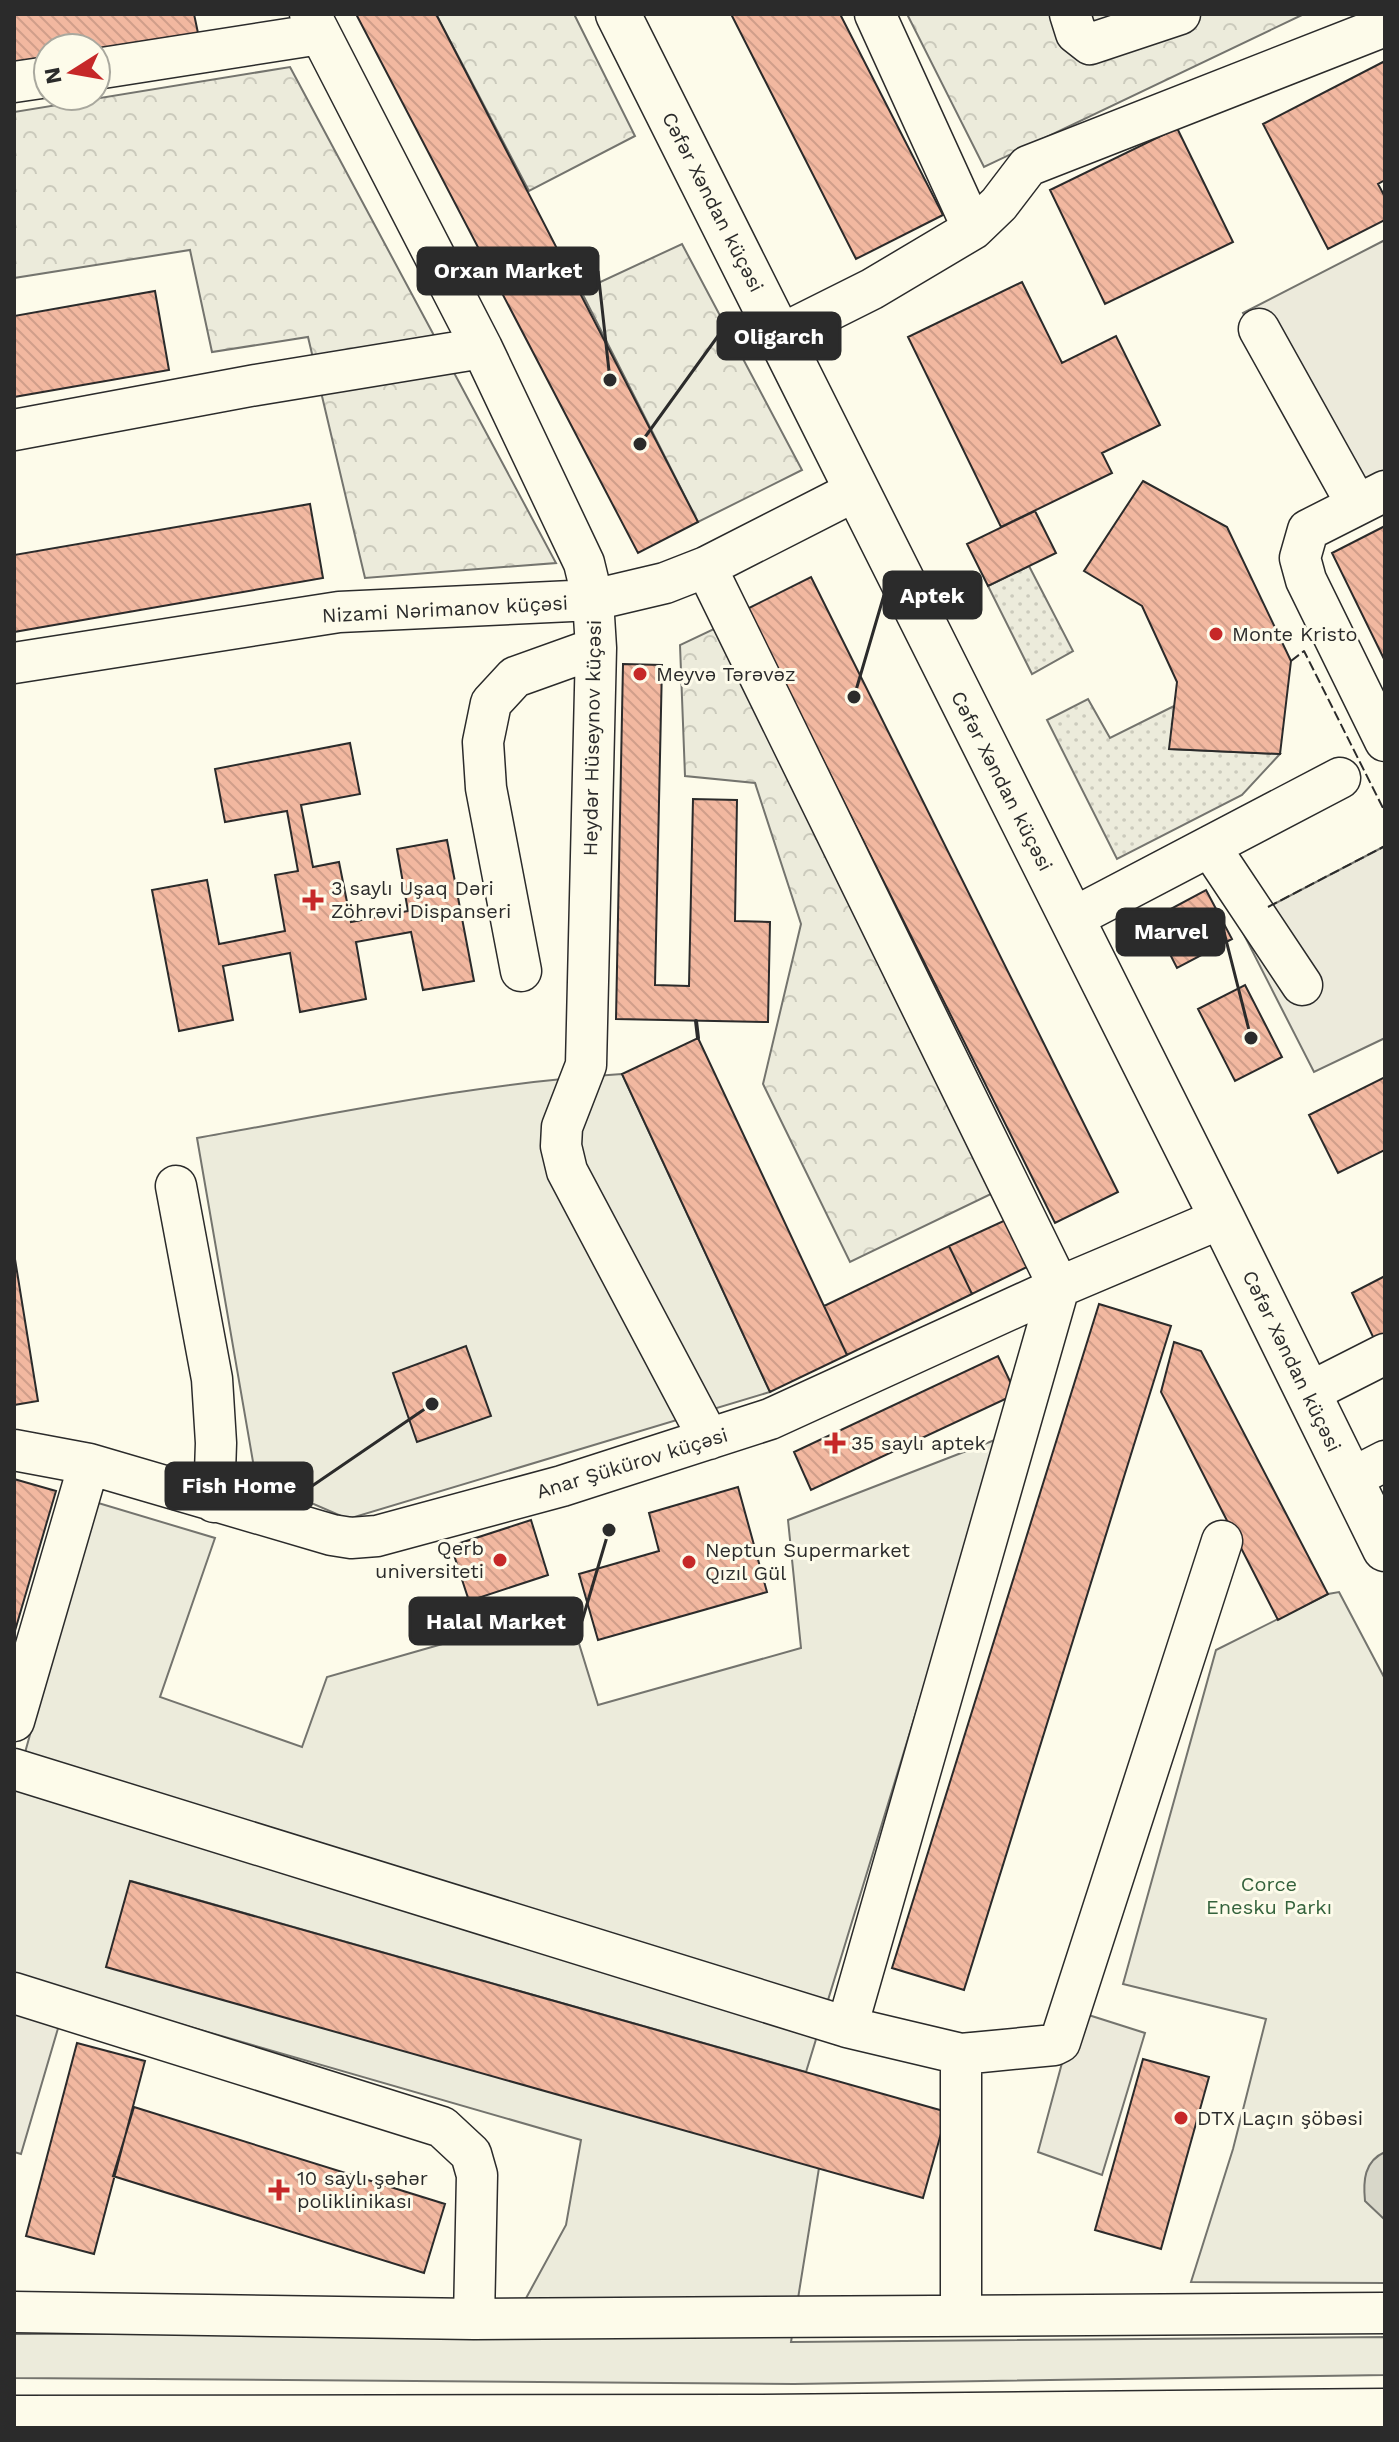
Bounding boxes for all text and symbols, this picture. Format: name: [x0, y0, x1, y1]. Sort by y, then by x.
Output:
north arrow: [32, 32, 112, 112]
text: N: [39, 65, 67, 86]
street label: Cəfər Xəndan küçəsi: [657, 108, 769, 296]
callout: Orxan Market: [418, 248, 598, 294]
text: Orxan Market: [434, 258, 583, 283]
callout: Oligarch: [718, 313, 840, 359]
text: Oligarch: [734, 324, 824, 349]
callout: Aptek: [884, 572, 981, 618]
text: Aptek: [900, 583, 965, 608]
street label: Nizami Nərimanov küçəsi: [321, 591, 569, 627]
street label: Heydər Hüseynov küçəsi: [578, 620, 606, 856]
place label: Monte Kristo: [1232, 622, 1357, 646]
marker: Monte Kristo: [1207, 625, 1225, 643]
place label: Meyvə Tərəvəz: [656, 662, 796, 686]
marker: Meyvə Tərəvəz: [631, 665, 649, 683]
street label: Cəfər Xəndan küçəsi: [946, 687, 1058, 875]
place label: 3 saylı Uşaq Dəri Zöhrəvi Dispanseri: [331, 876, 511, 923]
marker: 3 saylı Uşaq Dəri Zöhrəvi Dispanseri: [302, 889, 324, 911]
callout: Marvel: [1117, 909, 1224, 955]
text: Marvel: [1134, 919, 1209, 944]
street label: Cəfər Xəndan küçəsi: [1238, 1266, 1346, 1456]
street label: Anar Şükürov küçəsi: [533, 1422, 731, 1504]
place label: 35 saylı aptek: [851, 1431, 986, 1455]
marker: 35 saylı aptek: [826, 1434, 844, 1452]
callout: Fish Home: [166, 1463, 312, 1509]
text: Fish Home: [182, 1473, 296, 1498]
place label: Qerb universiteti: [375, 1536, 484, 1583]
place label: Neptun Supermarket Qızıl Gül: [705, 1538, 910, 1585]
marker: Qerb universiteti: [491, 1551, 509, 1569]
marker: Neptun Supermarket Qızıl Gül: [680, 1553, 698, 1571]
callout: Halal Market: [410, 1598, 582, 1644]
text: Halal Market: [426, 1609, 566, 1634]
park label: Corce Enesku Parkı: [1206, 1872, 1332, 1919]
place label: DTX Laçın şöbəsi: [1197, 2106, 1363, 2130]
marker: DTX Laçın şöbəsi: [1172, 2109, 1190, 2127]
place label: 10 saylı şəhər poliklinikası: [297, 2166, 428, 2213]
marker: 10 saylı şəhər poliklinikası: [268, 2179, 290, 2201]

